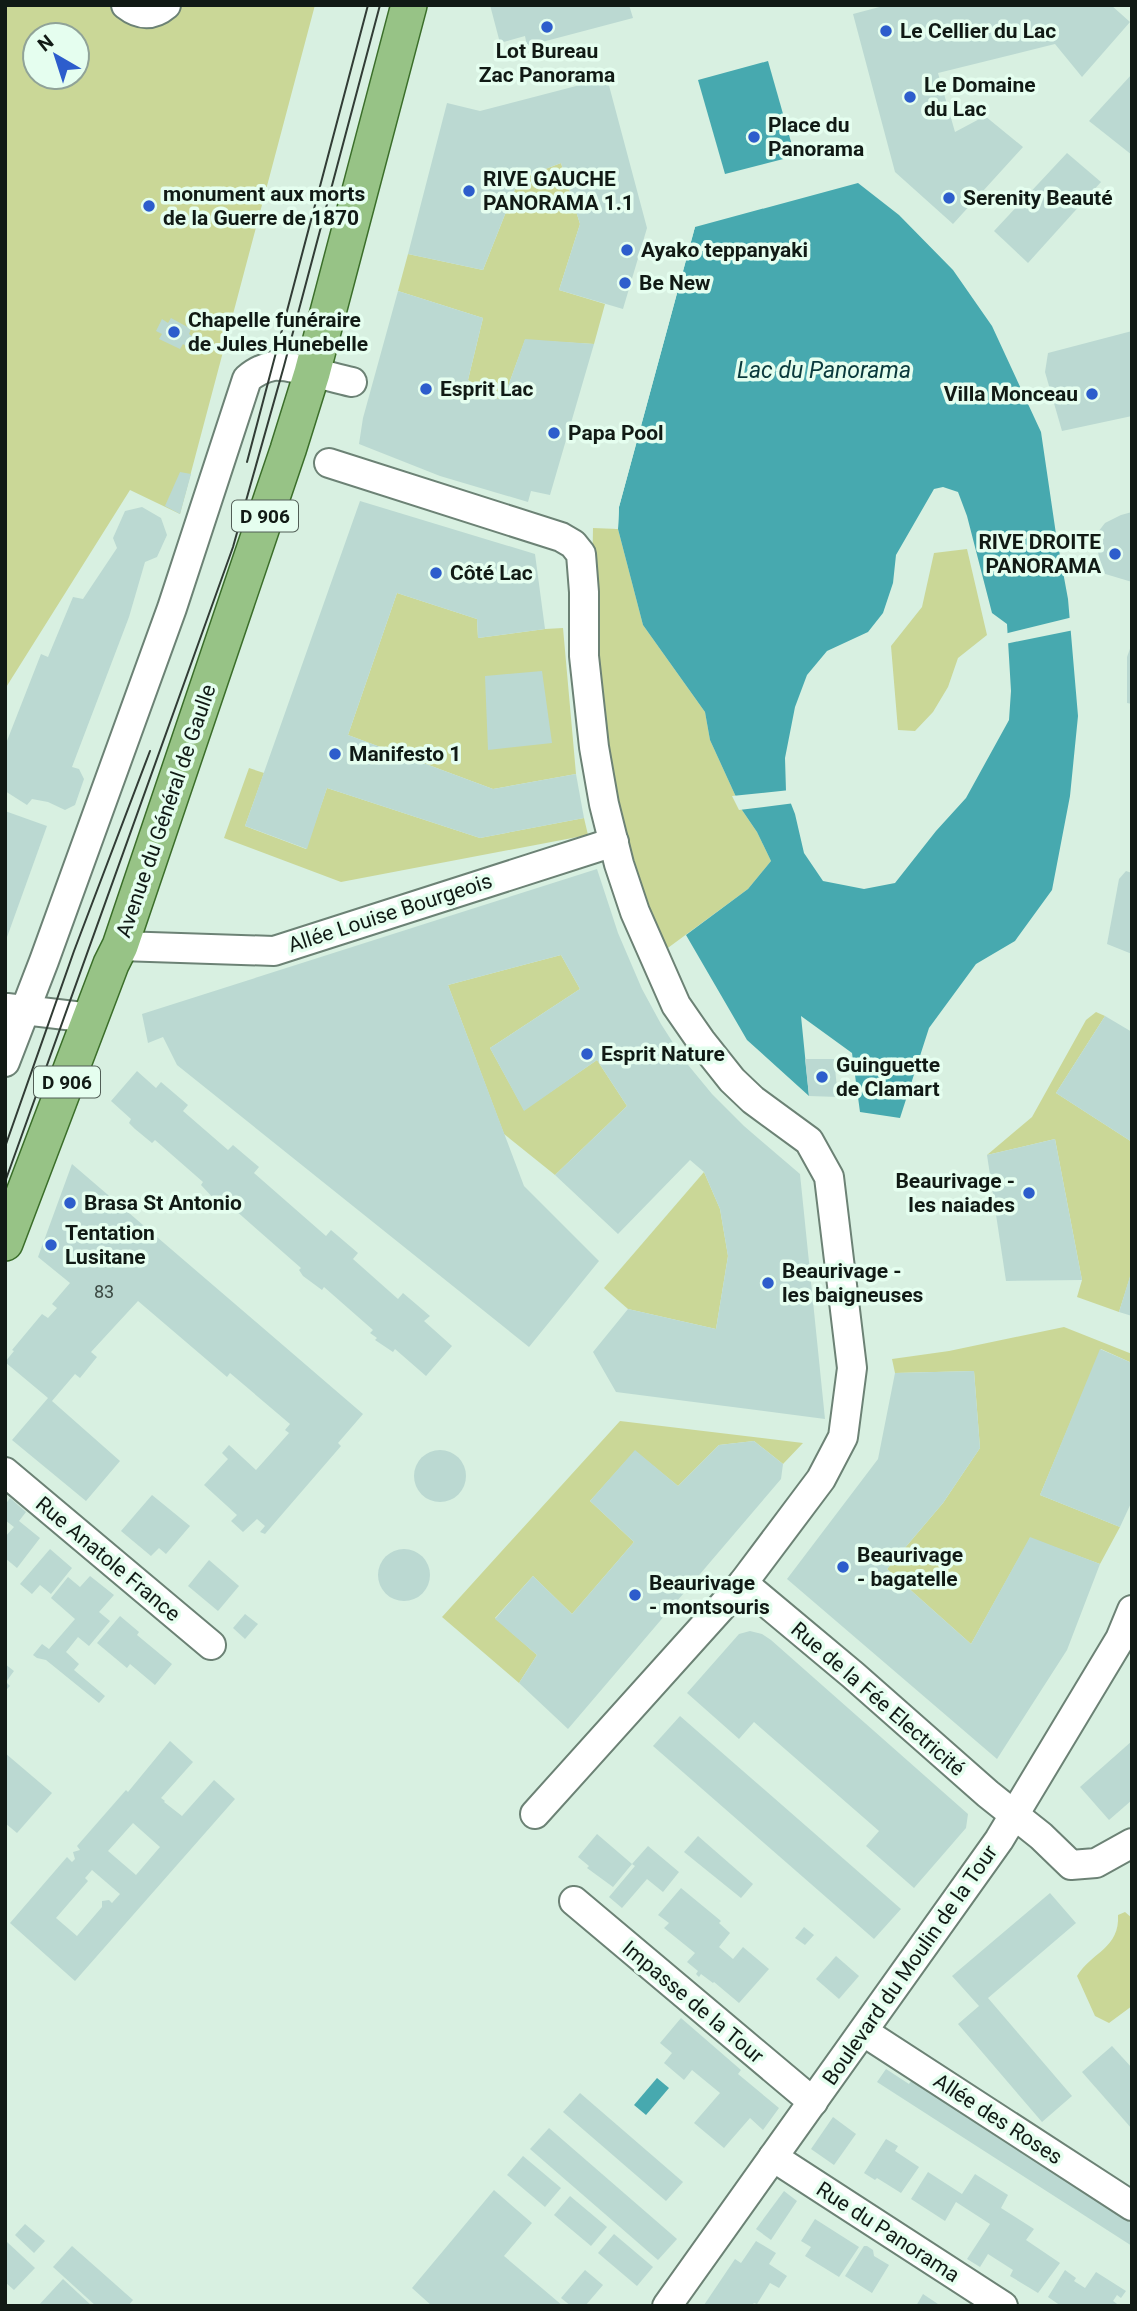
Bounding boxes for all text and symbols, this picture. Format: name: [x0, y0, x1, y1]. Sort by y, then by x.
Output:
marker: Lot Bureau Zac Panorama: [539, 19, 555, 35]
place label: Le Cellier du Lac: [900, 19, 1056, 43]
north arrow: [21, 21, 91, 91]
marker: Le Cellier du Lac: [878, 23, 894, 39]
text: N: [33, 30, 58, 56]
place label: Lot Bureau Zac Panorama: [479, 39, 615, 87]
place label: Le Domaine du Lac: [924, 73, 1036, 121]
marker: Le Domaine du Lac: [902, 89, 918, 105]
place label: Place du Panorama: [768, 113, 864, 161]
marker: Place du Panorama: [746, 129, 762, 145]
place label: RIVE GAUCHE PANORAMA 1.1: [483, 167, 634, 215]
place label: monument aux morts de la Guerre de 1870: [163, 182, 365, 230]
marker: RIVE GAUCHE PANORAMA 1.1: [461, 183, 477, 199]
place label: Serenity Beauté: [963, 186, 1113, 210]
marker: Serenity Beauté: [941, 190, 957, 206]
marker: monument aux morts de la Guerre de 1870: [141, 198, 157, 214]
place label: Ayako teppanyaki: [641, 238, 808, 262]
marker: Ayako teppanyaki: [619, 242, 635, 258]
place label: Be New: [639, 271, 711, 295]
marker: Be New: [617, 275, 633, 291]
place label: Chapelle funéraire de Jules Hunebelle: [188, 308, 368, 356]
marker: Chapelle funéraire de Jules Hunebelle: [166, 324, 182, 340]
water label: Lac du Panorama: [737, 357, 911, 384]
place label: Esprit Lac: [440, 377, 534, 401]
marker: Esprit Lac: [418, 381, 434, 397]
place label: Villa Monceau: [944, 382, 1078, 406]
marker: Villa Monceau: [1084, 386, 1100, 402]
place label: Papa Pool: [568, 421, 664, 445]
marker: Papa Pool: [546, 425, 562, 441]
road number: D 906: [232, 500, 298, 531]
place label: RIVE DROITE PANORAMA: [978, 530, 1102, 578]
marker: RIVE DROITE PANORAMA: [1107, 546, 1123, 562]
place label: Côté Lac: [450, 561, 533, 585]
marker: Côté Lac: [428, 565, 444, 581]
street label: Avenue du Général de Gaulle: [111, 681, 221, 941]
place label: Manifesto 1: [349, 742, 461, 766]
marker: Manifesto 1: [327, 746, 343, 762]
street label: Allée Louise Bourgeois: [285, 869, 495, 957]
place label: Esprit Nature: [601, 1042, 725, 1066]
marker: Esprit Nature: [579, 1046, 595, 1062]
place label: Guinguette de Clamart: [836, 1053, 940, 1101]
road number: D 906: [34, 1066, 100, 1098]
marker: Guinguette de Clamart: [814, 1069, 830, 1085]
place label: Beaurivage - les naiades: [895, 1169, 1015, 1217]
marker: Beaurivage - les naiades: [1021, 1185, 1037, 1201]
place label: Brasa St Antonio: [84, 1191, 242, 1215]
marker: Brasa St Antonio: [62, 1195, 78, 1211]
place label: Tentation Lusitane: [65, 1221, 155, 1269]
marker: Tentation Lusitane: [43, 1237, 59, 1253]
place label: Beaurivage - les baigneuses: [782, 1259, 924, 1307]
marker: Beaurivage - les baigneuses: [760, 1275, 776, 1291]
house number: 83: [94, 1281, 114, 1302]
street label: Rue Anatole France: [31, 1492, 185, 1626]
place label: Beaurivage - bagatelle: [857, 1543, 963, 1591]
marker: Beaurivage - bagatelle: [835, 1559, 851, 1575]
place label: Beaurivage - montsouris: [649, 1571, 770, 1619]
marker: Beaurivage - montsouris: [627, 1587, 643, 1603]
street label: Rue de la Fée Electricité: [786, 1617, 970, 1781]
street label: Boulevard du Moulin de la Tour: [818, 1840, 1002, 2090]
street label: Impasse de la Tour: [617, 1936, 769, 2068]
street label: Allée des Roses: [929, 2069, 1067, 2169]
street label: Rue du Panorama: [812, 2177, 964, 2287]

